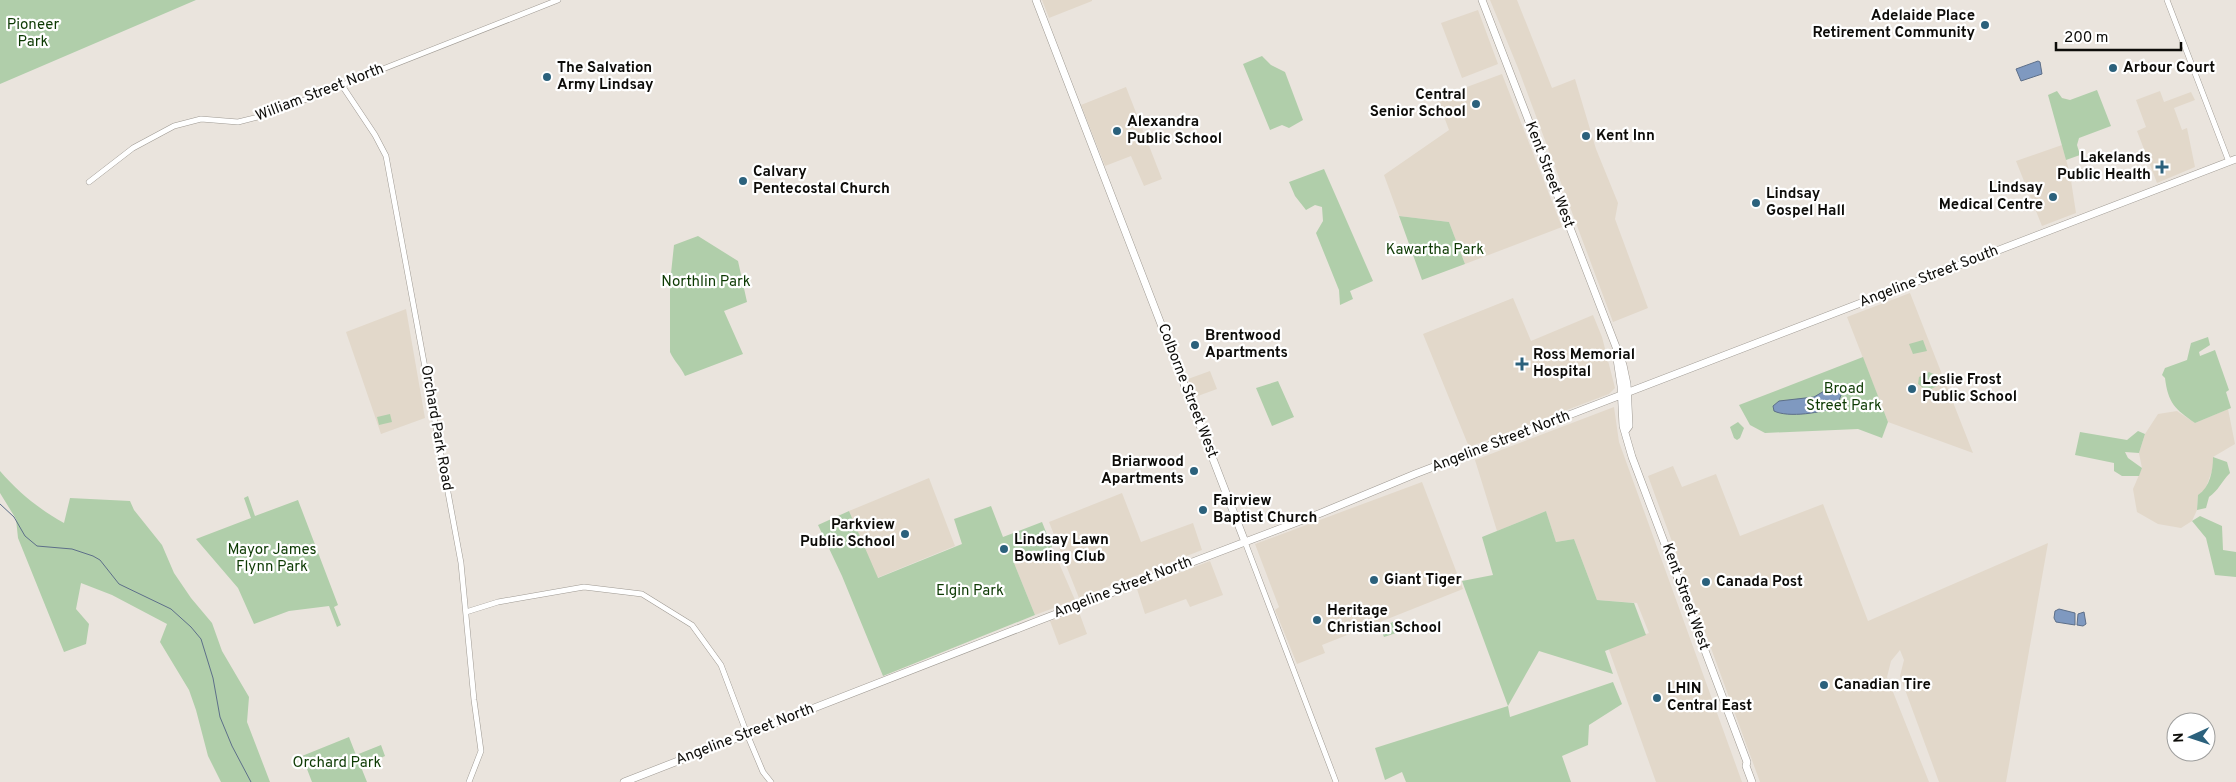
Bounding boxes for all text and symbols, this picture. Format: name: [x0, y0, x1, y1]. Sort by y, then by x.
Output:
place label: Adelaide Place Retirement Community: [1812, 7, 1975, 43]
park label: Pioneer Park: [7, 16, 59, 52]
marker: Adelaide Place Retirement Community: [1979, 19, 1991, 31]
scale bar: [2056, 20, 2181, 52]
text: 200 m: [2064, 29, 2109, 48]
place label: The Salvation Army Lindsay: [557, 59, 654, 95]
place label: Arbour Court: [2123, 59, 2215, 78]
street label: William Street North: [253, 60, 387, 126]
marker: Arbour Court: [2107, 62, 2119, 74]
marker: The Salvation Army Lindsay: [541, 71, 553, 83]
place label: Central Senior School: [1370, 86, 1466, 122]
marker: Central Senior School: [1470, 98, 1482, 110]
place label: Alexandra Public School: [1127, 113, 1222, 149]
street label: Kent Street West: [1520, 119, 1578, 231]
marker: Alexandra Public School: [1111, 125, 1123, 137]
place label: Kent Inn: [1596, 127, 1655, 146]
marker: Kent Inn: [1580, 130, 1592, 142]
place label: Lakelands Public Health: [2057, 149, 2151, 185]
marker: Lakelands Public Health: [2155, 160, 2169, 174]
place label: Calvary Pentecostal Church: [753, 163, 890, 199]
marker: Calvary Pentecostal Church: [737, 175, 749, 187]
place label: Lindsay Medical Centre: [1939, 179, 2043, 215]
place label: Lindsay Gospel Hall: [1766, 185, 1845, 221]
marker: Lindsay Medical Centre: [2047, 191, 2059, 203]
marker: Lindsay Gospel Hall: [1750, 197, 1762, 209]
park label: Kawartha Park: [1386, 241, 1484, 260]
street label: Angeline Street South: [1857, 242, 2001, 312]
park label: Northlin Park: [661, 273, 751, 292]
street label: Colborne Street West: [1153, 321, 1221, 461]
place label: Brentwood Apartments: [1205, 327, 1288, 363]
marker: Brentwood Apartments: [1189, 339, 1201, 351]
place label: Ross Memorial Hospital: [1533, 346, 1635, 382]
marker: Ross Memorial Hospital: [1515, 357, 1529, 371]
street label: Orchard Park Road: [416, 364, 456, 492]
place label: Leslie Frost Public School: [1922, 371, 2017, 407]
park label: Broad Street Park: [1806, 380, 1882, 416]
marker: Leslie Frost Public School: [1906, 383, 1918, 395]
street label: Angeline Street North: [1429, 407, 1573, 477]
place label: Briarwood Apartments: [1101, 453, 1184, 489]
marker: Briarwood Apartments: [1188, 465, 1200, 477]
place label: Fairview Baptist Church: [1213, 492, 1317, 528]
marker: Fairview Baptist Church: [1197, 504, 1209, 516]
place label: Parkview Public School: [800, 516, 895, 552]
marker: Parkview Public School: [899, 528, 911, 540]
place label: Lindsay Lawn Bowling Club: [1014, 531, 1109, 567]
park label: Mayor James Flynn Park: [227, 541, 317, 577]
street label: Kent Street West: [1657, 541, 1713, 653]
marker: Lindsay Lawn Bowling Club: [998, 543, 1010, 555]
street label: Angeline Street North: [1051, 553, 1195, 623]
place label: Giant Tiger: [1384, 571, 1462, 590]
place label: Canada Post: [1716, 573, 1803, 592]
marker: Giant Tiger: [1368, 574, 1380, 586]
marker: Canada Post: [1700, 576, 1712, 588]
park label: Elgin Park: [936, 582, 1004, 601]
place label: Heritage Christian School: [1327, 602, 1442, 638]
marker: Heritage Christian School: [1311, 614, 1323, 626]
place label: Canadian Tire: [1834, 676, 1931, 695]
marker: Canadian Tire: [1818, 679, 1830, 691]
place label: LHIN Central East: [1667, 680, 1752, 716]
marker: LHIN Central East: [1651, 692, 1663, 704]
street label: Angeline Street North: [673, 700, 817, 770]
north arrow: [2166, 712, 2216, 762]
text: N: [2171, 732, 2188, 743]
park label: Orchard Park: [293, 754, 382, 773]

